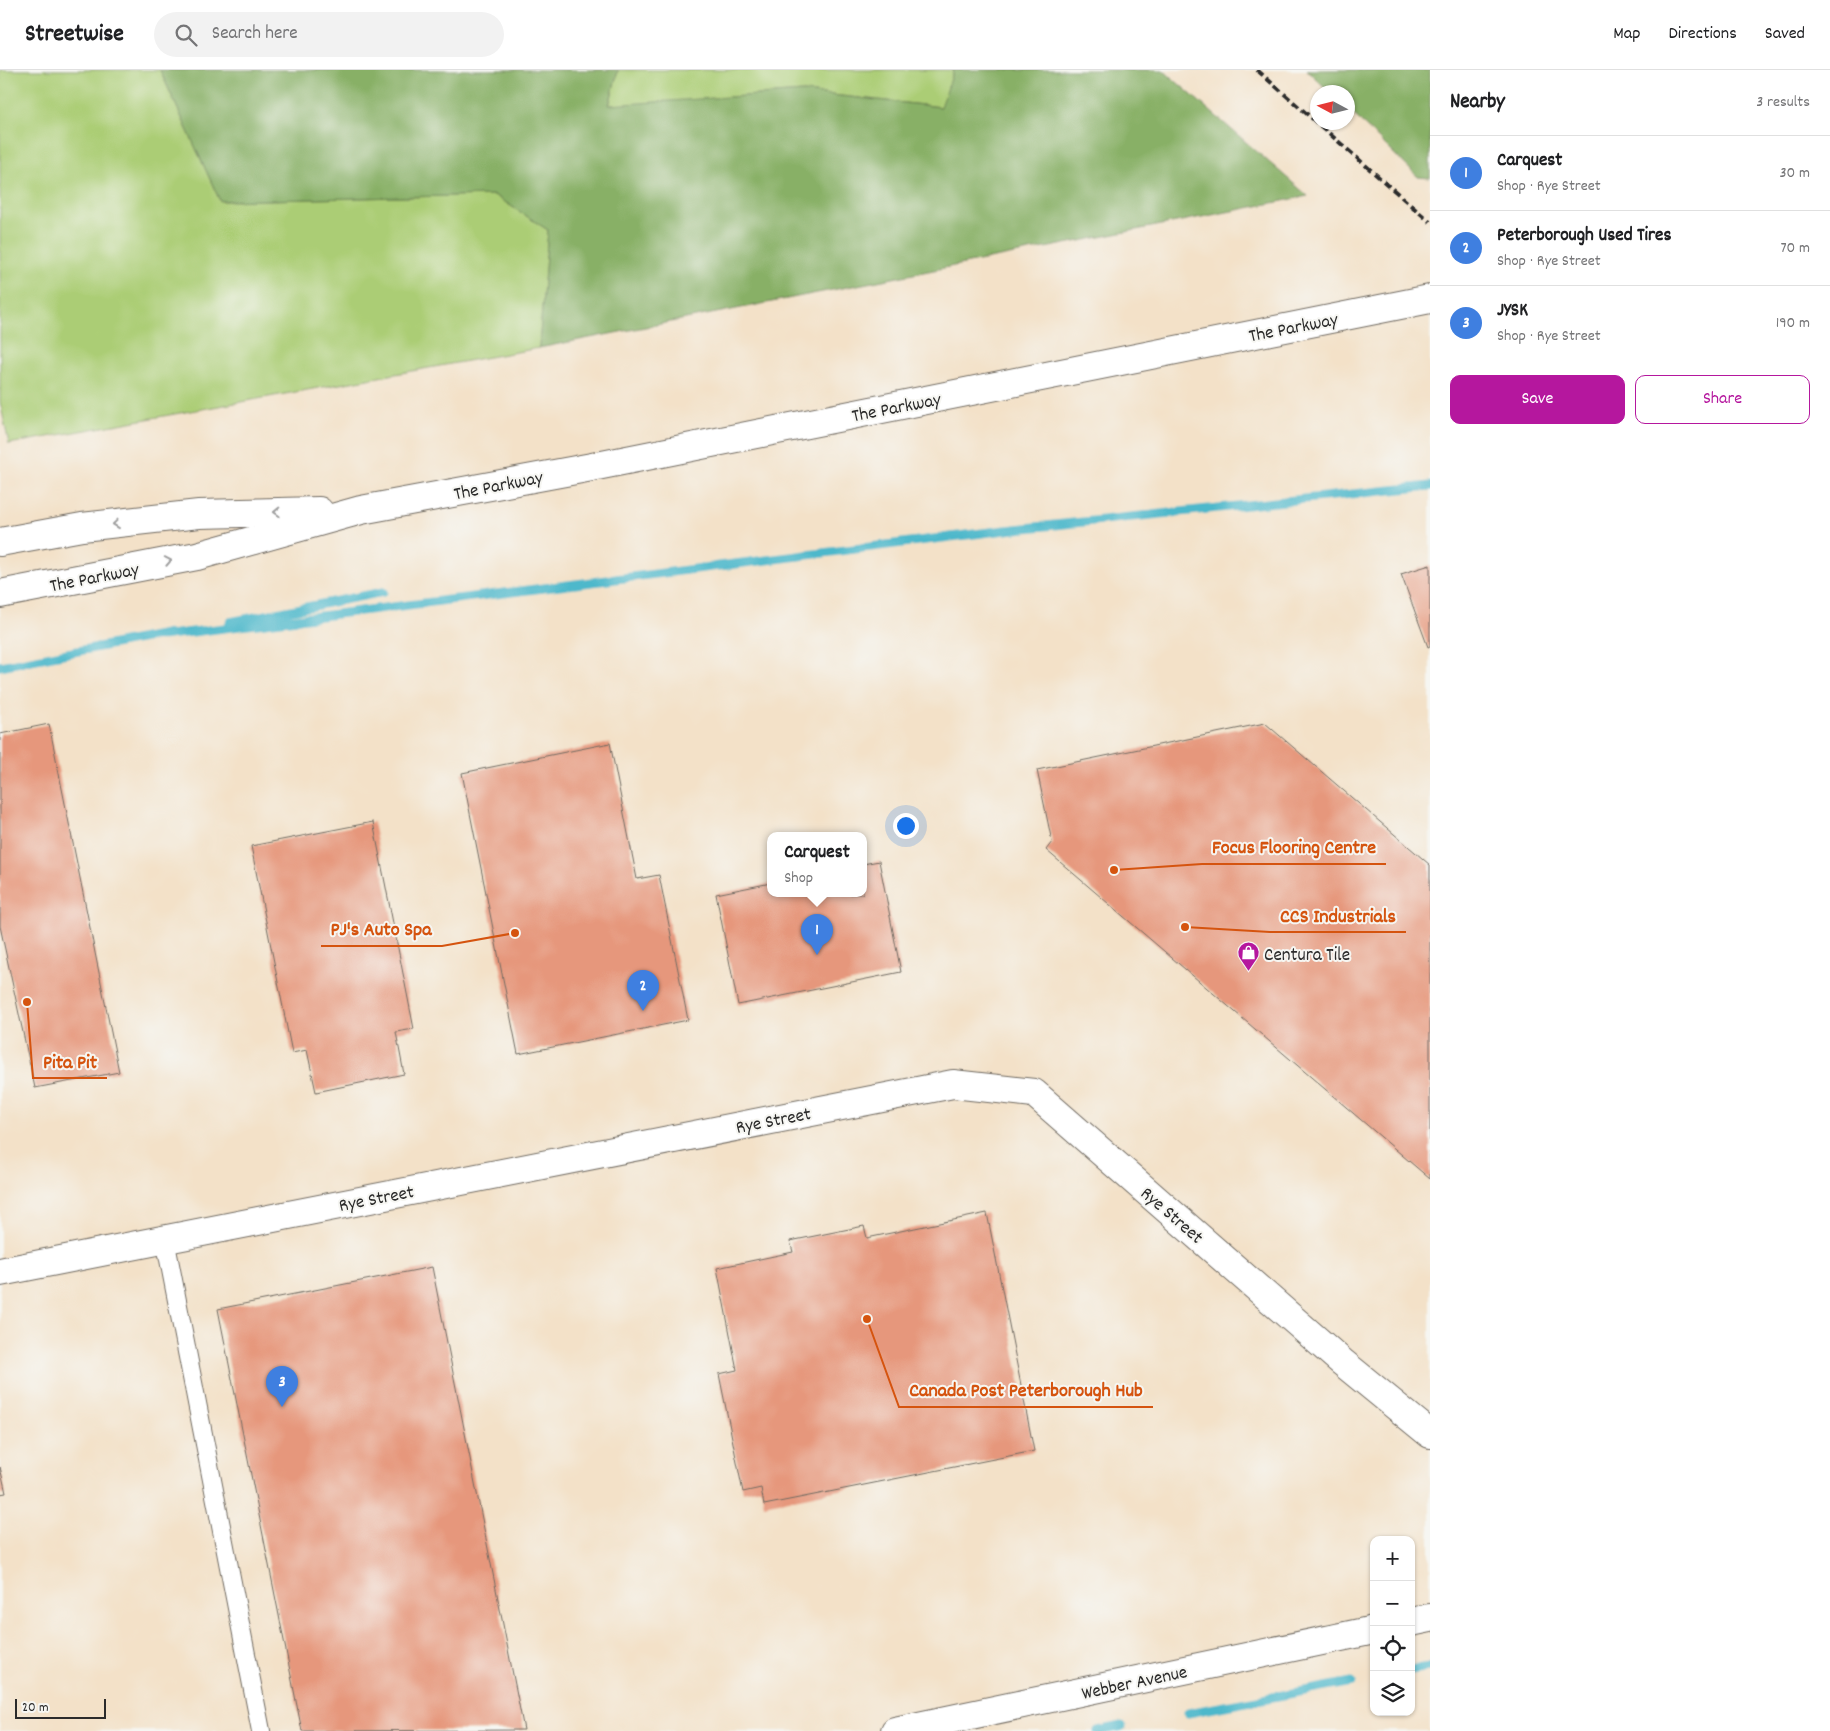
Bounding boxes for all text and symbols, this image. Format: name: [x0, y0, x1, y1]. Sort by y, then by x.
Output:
search box: [154, 12, 504, 57]
text: Streetwise: [25, 18, 124, 52]
icon: search: [172, 21, 200, 49]
text: Search here: [212, 21, 298, 48]
text: Map: [1613, 22, 1640, 47]
text: Directions: [1668, 22, 1737, 47]
text: Saved: [1765, 22, 1805, 47]
north arrow: [1310, 85, 1355, 130]
text: Nearby: [1450, 88, 1505, 118]
text: 3 results: [1756, 91, 1810, 114]
text: Carquest: [1497, 148, 1562, 175]
text: 1: [1464, 162, 1468, 185]
text: 30 m: [1780, 162, 1810, 185]
text: Shop · Rye Street: [1497, 175, 1601, 198]
text: Peterborough Used Tires: [1497, 223, 1671, 250]
text: 2: [1463, 237, 1470, 260]
text: 70 m: [1780, 237, 1810, 260]
text: Shop · Rye Street: [1497, 250, 1601, 273]
text: JYSK: [1497, 298, 1528, 325]
street label: The Parkway: [1247, 308, 1341, 351]
text: 3: [1462, 312, 1470, 335]
text: 190 m: [1776, 312, 1810, 335]
text: Shop · Rye Street: [1497, 325, 1601, 348]
button: Save: [1450, 375, 1625, 424]
button: Share: [1635, 375, 1810, 424]
street label: The Parkway: [850, 388, 944, 431]
street label: The Parkway: [452, 466, 546, 509]
one-way arrow: [273, 507, 281, 517]
one-way arrow: [111, 518, 119, 529]
one-way arrow: [164, 557, 173, 567]
street label: The Parkway: [48, 558, 142, 601]
your location: [893, 813, 919, 839]
callout: Focus Flooring Centre: [1202, 829, 1386, 864]
popup: [767, 832, 867, 897]
text: Focus Flooring Centre: [1212, 835, 1376, 863]
text: Carquest: [784, 840, 850, 867]
text: Shop: [784, 867, 813, 890]
callout: CCS Industrials: [1270, 897, 1406, 932]
text: CCS Industrials: [1280, 904, 1396, 932]
callout: PJ's Auto Spa: [321, 911, 442, 946]
pin: 1: [801, 914, 833, 955]
text: PJ's Auto Spa: [330, 917, 432, 945]
shop icon: Centura Tile: [1236, 941, 1260, 972]
place label: Centura Tile: [1264, 943, 1350, 970]
pin: 2: [627, 970, 659, 1011]
callout: Pita Pit: [33, 1043, 107, 1078]
text: Pita Pit: [43, 1050, 98, 1078]
street label: Rye Street: [734, 1102, 813, 1143]
street label: Rye Street: [337, 1180, 416, 1221]
street label: Rye Street: [1133, 1182, 1208, 1252]
pin: 3: [266, 1366, 298, 1407]
callout: Canada Post Peterborough Hub: [899, 1372, 1153, 1407]
text: Canada Post Peterborough Hub: [909, 1378, 1143, 1406]
map controls: [1370, 1536, 1415, 1716]
button: +: [1370, 1536, 1415, 1581]
button: −: [1370, 1581, 1415, 1626]
button: locate: [1370, 1626, 1415, 1671]
street label: Webber Avenue: [1079, 1660, 1190, 1709]
button: layers: [1370, 1671, 1415, 1716]
scale bar: [15, 1696, 106, 1719]
text: 20 m: [22, 1698, 49, 1718]

